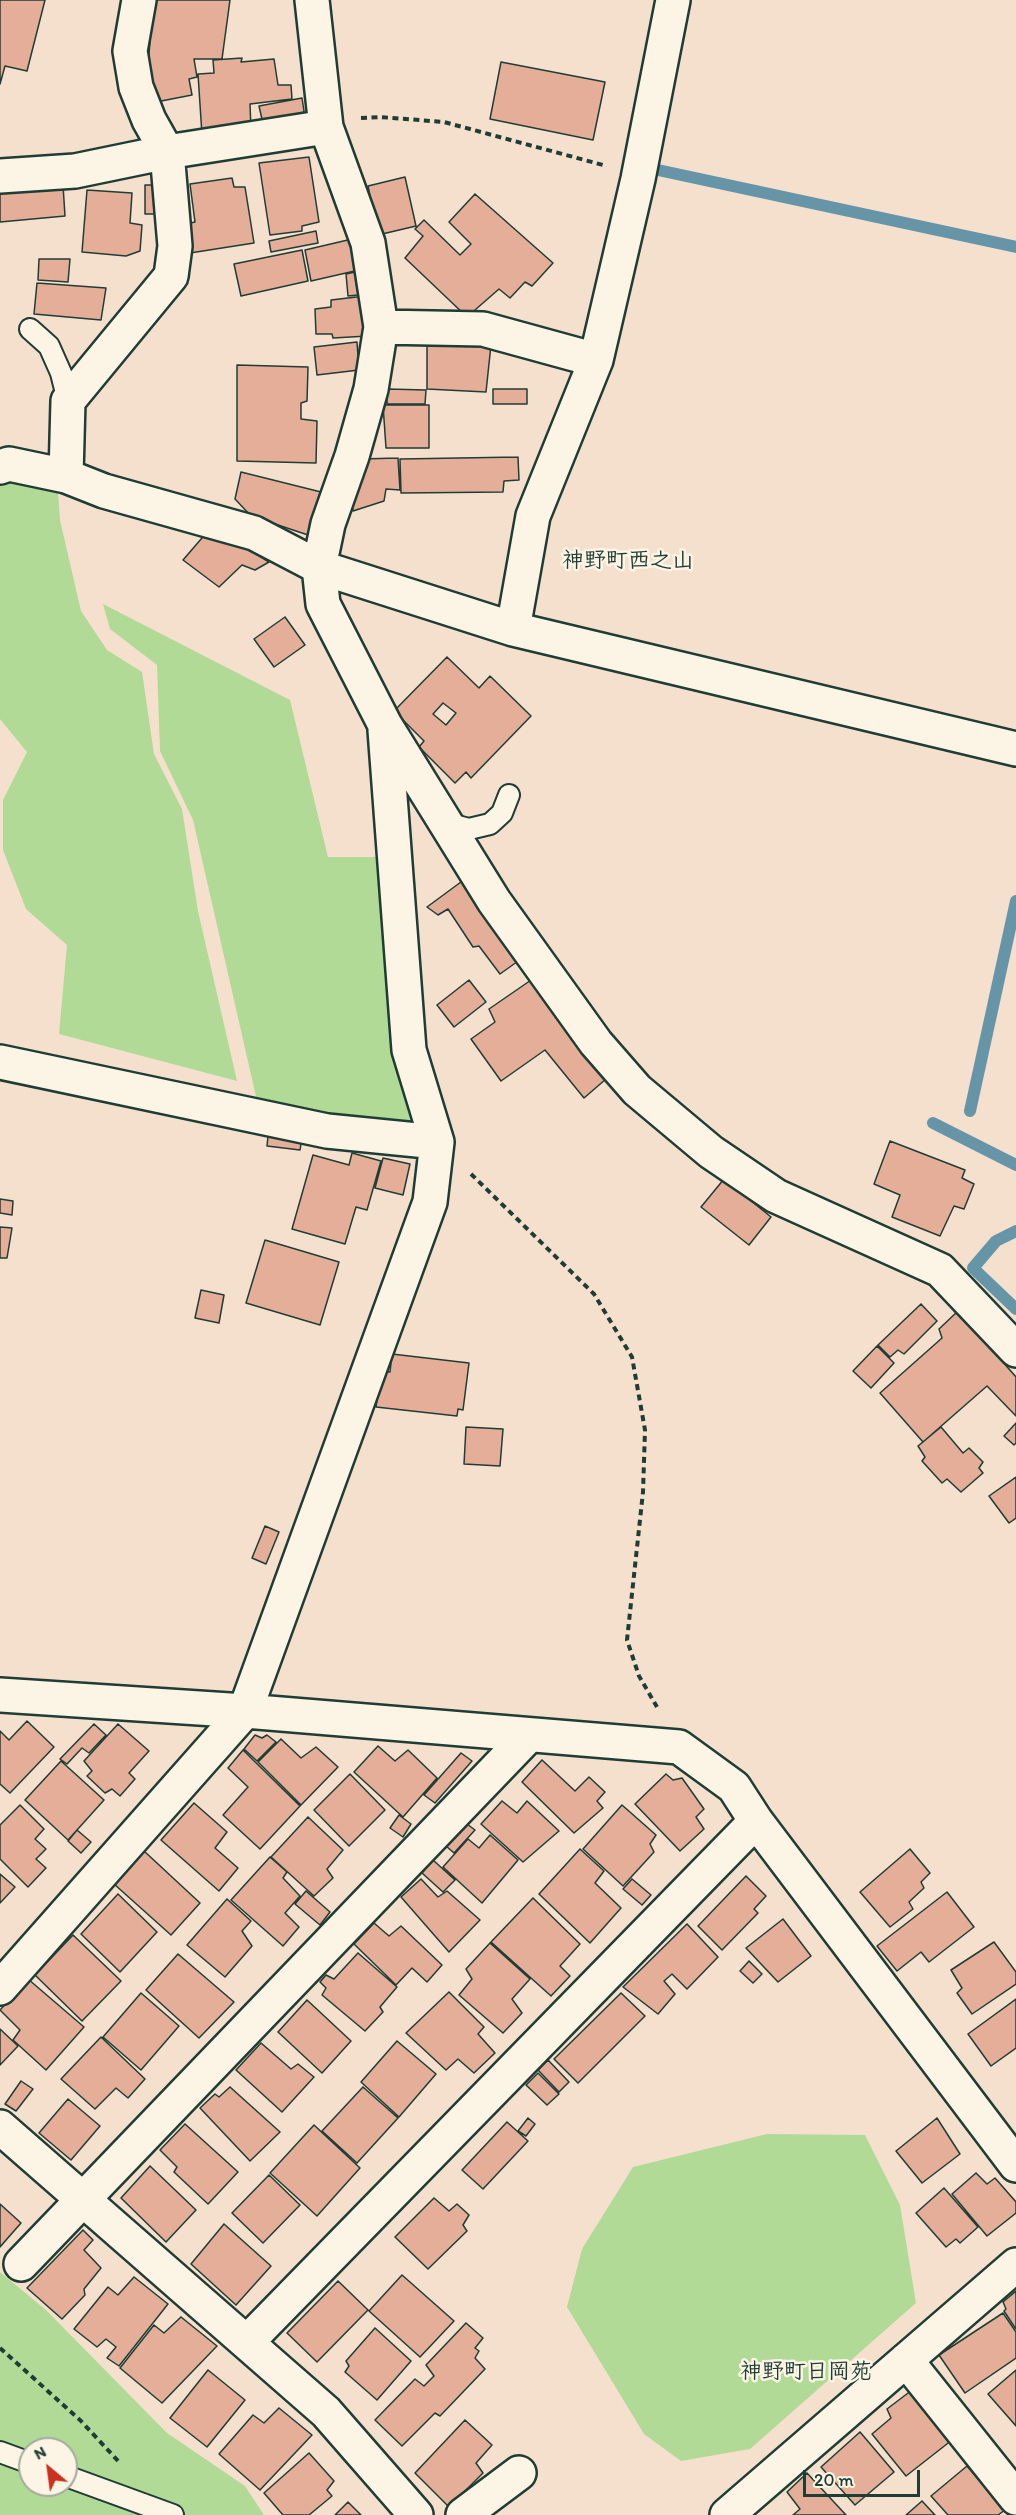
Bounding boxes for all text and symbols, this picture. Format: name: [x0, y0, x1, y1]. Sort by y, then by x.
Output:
district label: 神野町西之山: [562, 548, 694, 574]
district label: 神野町日岡苑: [740, 2359, 872, 2385]
north arrow: [18, 2437, 78, 2497]
text: N: [31, 2442, 49, 2463]
scale bar: [806, 2458, 923, 2496]
text: 20 m: [814, 2469, 854, 2491]

